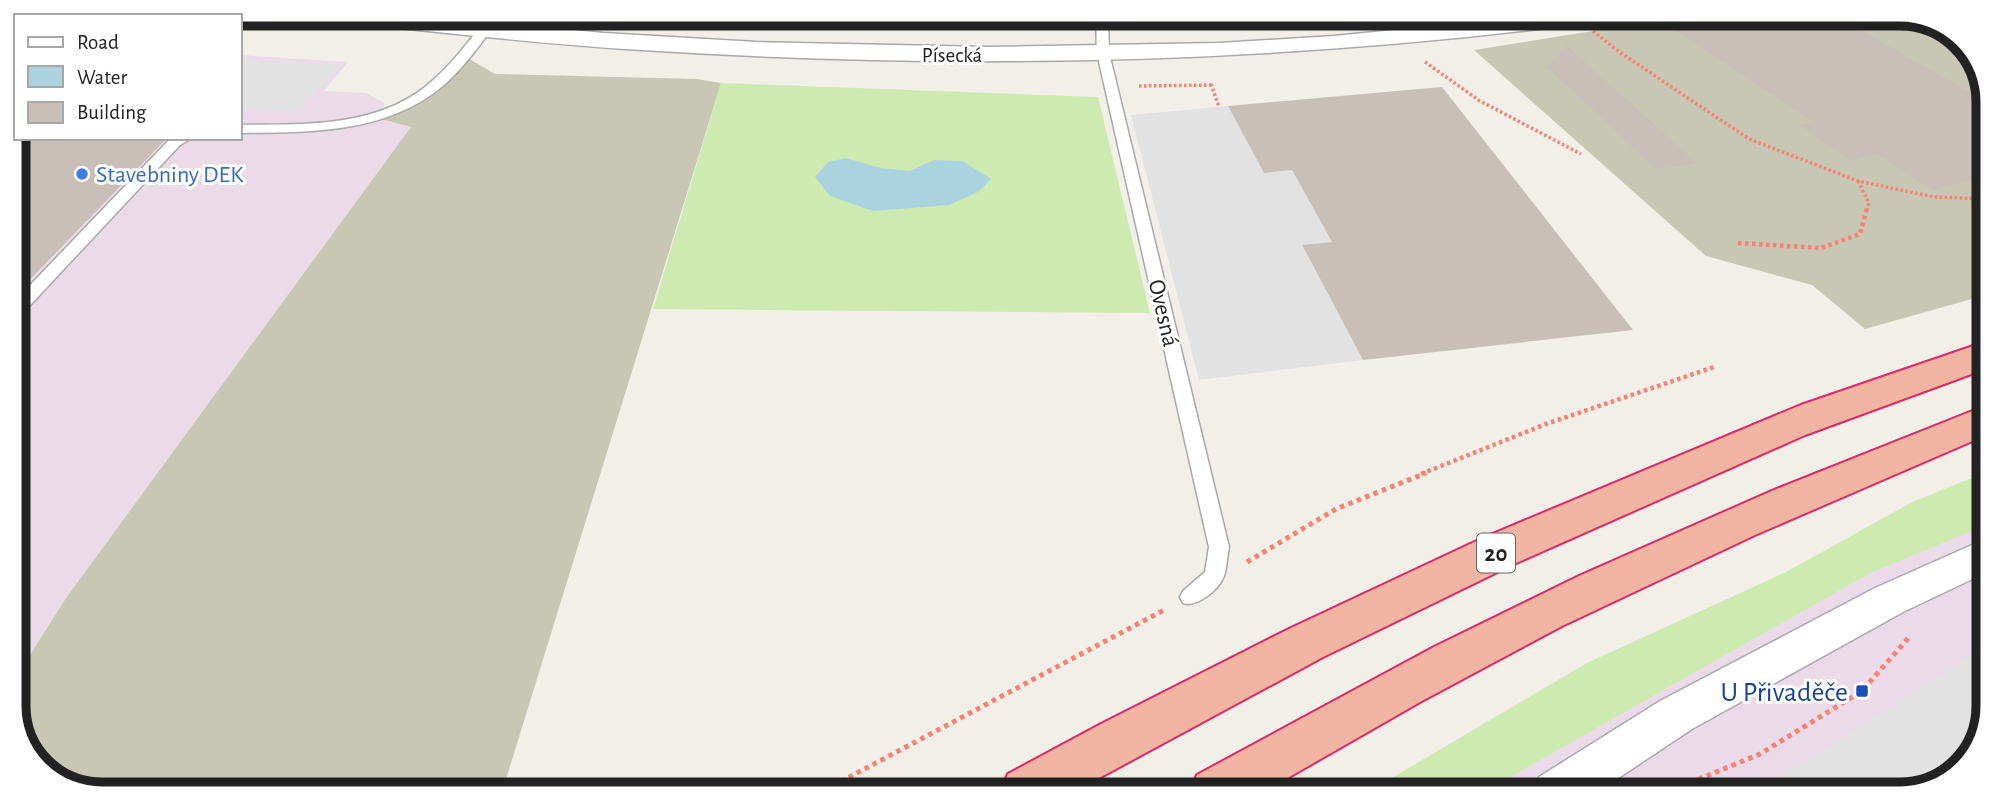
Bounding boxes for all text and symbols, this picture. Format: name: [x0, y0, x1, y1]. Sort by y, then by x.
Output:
legend: [14, 14, 242, 140]
text: Road: [77, 32, 119, 53]
street label: Písecká: [922, 45, 982, 66]
text: Water: [77, 67, 127, 88]
text: Building: [77, 102, 147, 123]
place label: Stavebniny DEK: [96, 163, 244, 187]
marker: Stavebniny DEK: [74, 166, 90, 182]
street label: Ovesná: [1144, 277, 1182, 349]
road number: 20: [1477, 534, 1515, 572]
place label: U Přivaděče: [1720, 679, 1848, 707]
marker: U Přivaděče: [1854, 683, 1870, 699]

